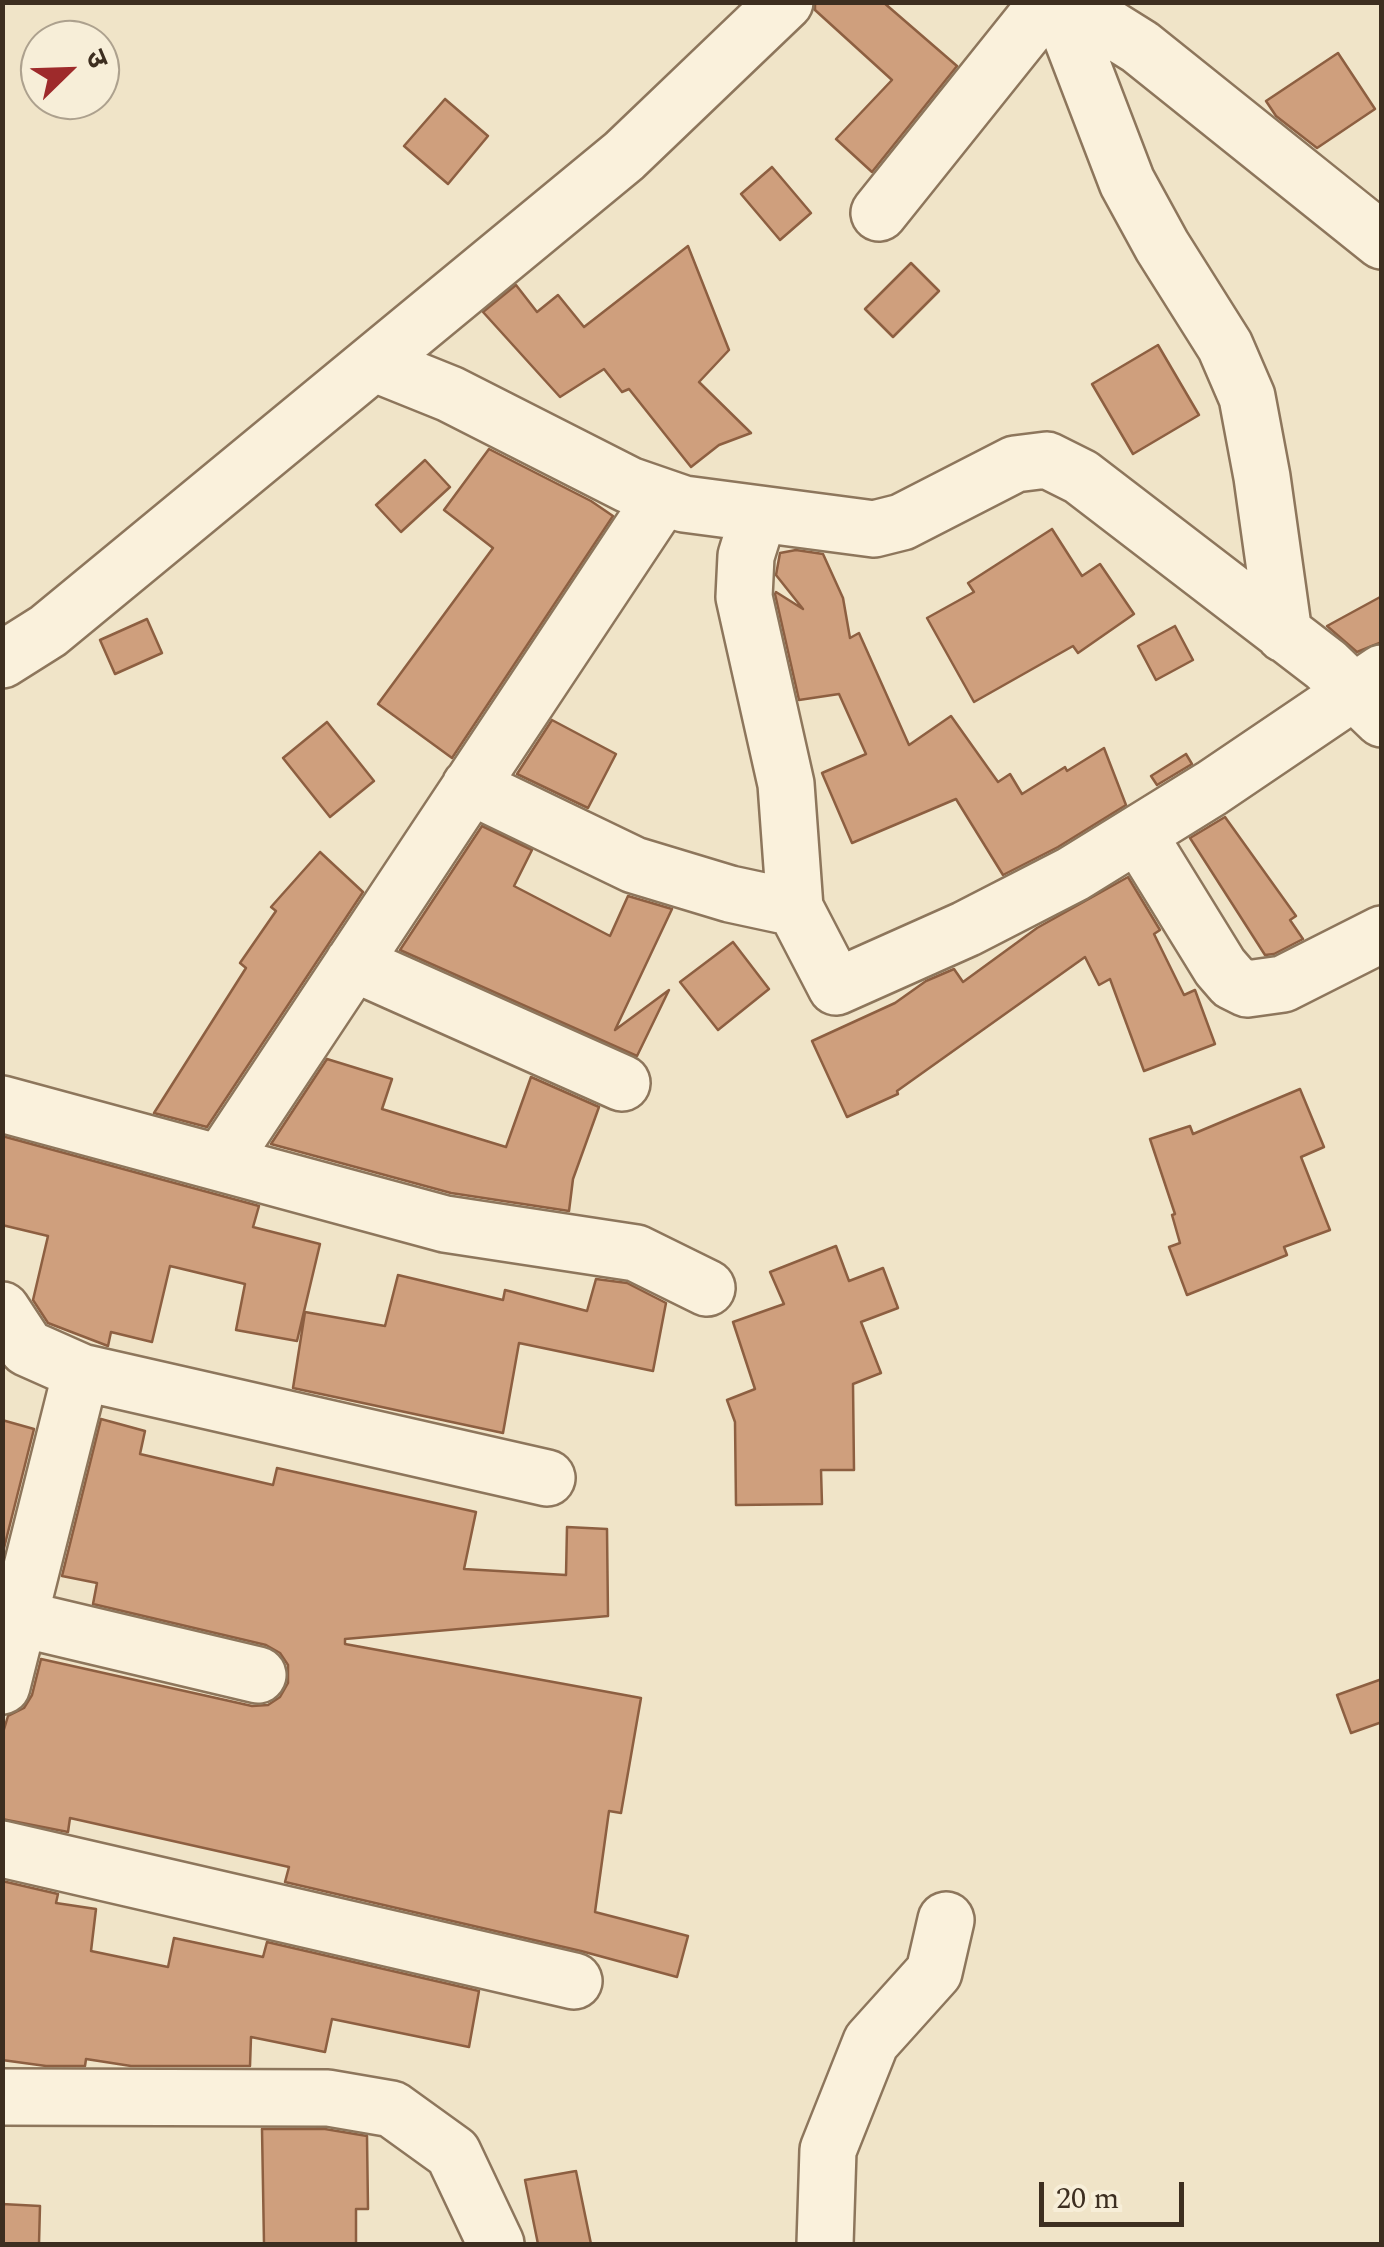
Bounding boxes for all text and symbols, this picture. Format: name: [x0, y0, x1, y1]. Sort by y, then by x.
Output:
north arrow: [20, 20, 120, 120]
text: उ: [73, 43, 119, 75]
scale bar: [1044, 2162, 1189, 2224]
text: 20 m: [1056, 2176, 1119, 2222]

